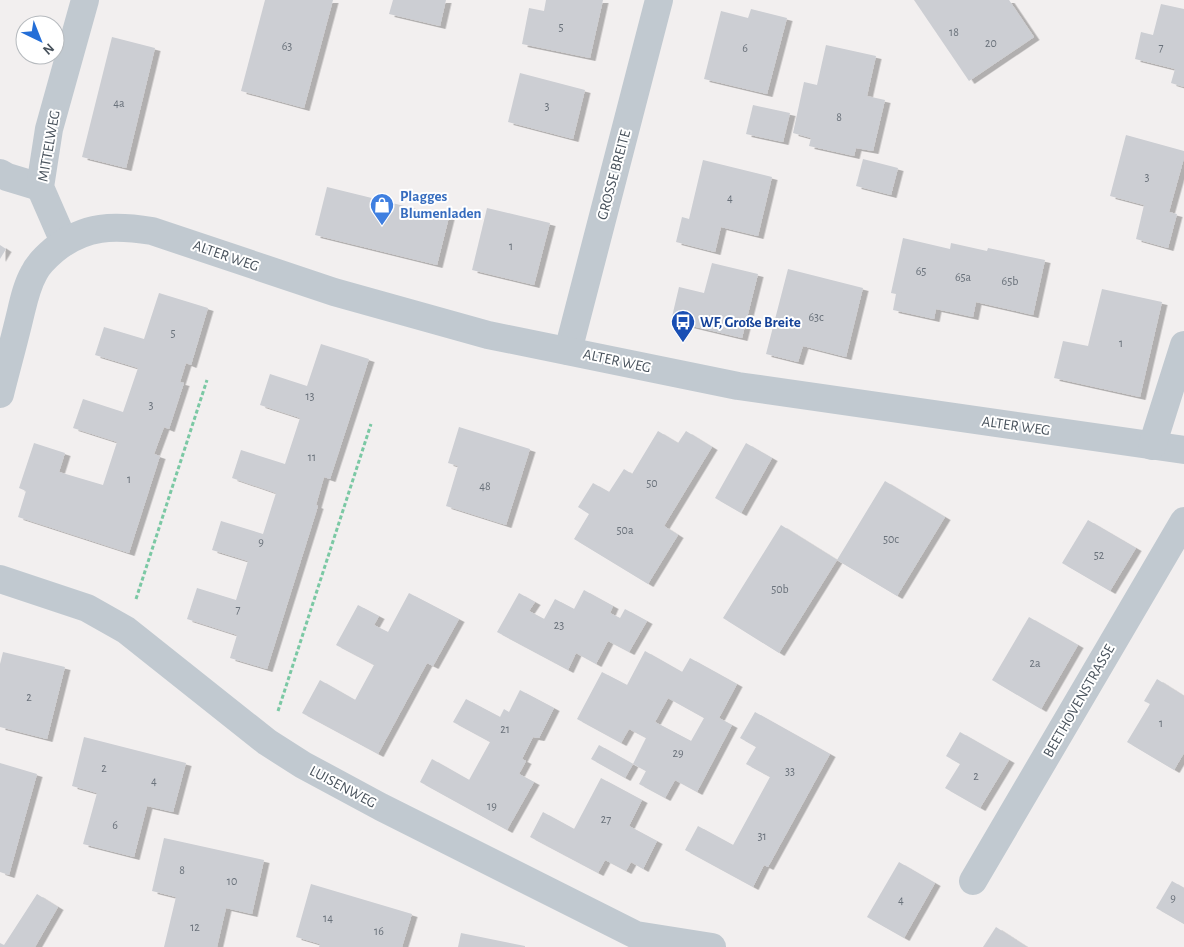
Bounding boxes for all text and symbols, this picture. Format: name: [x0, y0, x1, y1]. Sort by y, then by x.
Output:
north arrow: [15, 15, 65, 65]
house number: 5: [558, 21, 564, 33]
house number: 18: [949, 26, 959, 38]
house number: 20: [985, 37, 997, 49]
text: N: [40, 40, 57, 57]
house number: 63: [282, 40, 292, 52]
house number: 7: [1158, 41, 1164, 53]
house number: 6: [742, 42, 748, 54]
house number: 4a: [113, 97, 125, 109]
house number: 3: [545, 100, 550, 112]
street label: MITTELWEG: [35, 109, 63, 183]
house number: 8: [836, 111, 842, 123]
street label: GROSSE BREITE: [595, 128, 633, 222]
house number: 3: [1145, 171, 1150, 183]
place label: Plagges Blumenladen: [400, 189, 482, 221]
shop icon: Plagges Blumenladen: [369, 192, 395, 226]
house number: 4: [727, 192, 733, 204]
street label: ALTER WEG: [191, 238, 261, 274]
house number: 1: [509, 240, 513, 252]
house number: 65: [916, 265, 926, 277]
house number: 65a: [955, 271, 972, 283]
house number: 65b: [1002, 275, 1018, 287]
bus stop icon: WF, Große Breite: [670, 309, 696, 343]
house number: 63c: [808, 311, 824, 323]
place label: WF, Große Breite: [700, 315, 801, 330]
house number: 5: [170, 327, 176, 339]
house number: 1: [1119, 337, 1123, 349]
street label: ALTER WEG: [582, 346, 652, 376]
house number: 13: [305, 390, 315, 402]
house number: 3: [149, 399, 154, 411]
street label: ALTER WEG: [981, 414, 1051, 438]
house number: 11: [308, 451, 316, 463]
house number: 1: [127, 473, 131, 485]
house number: 50: [646, 477, 658, 489]
house number: 48: [479, 480, 491, 492]
house number: 50a: [617, 524, 634, 536]
house number: 50c: [883, 533, 899, 545]
house number: 9: [258, 536, 264, 548]
house number: 52: [1094, 549, 1105, 561]
house number: 50b: [771, 583, 789, 595]
house number: 7: [235, 603, 241, 615]
house number: 23: [554, 619, 564, 631]
street label: BEETHOVENSTRASSE: [1041, 642, 1117, 760]
house number: 2a: [1029, 657, 1041, 669]
house number: 2: [26, 691, 32, 703]
house number: 1: [1159, 717, 1163, 729]
house number: 21: [500, 723, 510, 735]
house number: 29: [672, 747, 684, 759]
house number: 2: [101, 762, 107, 774]
street label: LUISENWEG: [307, 763, 379, 811]
house number: 33: [785, 765, 795, 777]
house number: 2: [973, 770, 979, 782]
house number: 4: [151, 775, 157, 787]
house number: 19: [487, 800, 497, 812]
house number: 27: [601, 813, 611, 825]
house number: 6: [112, 819, 118, 831]
house number: 31: [757, 830, 767, 842]
house number: 8: [179, 864, 185, 876]
house number: 10: [227, 875, 237, 887]
house number: 9: [1170, 892, 1176, 904]
house number: 4: [898, 894, 904, 906]
house number: 14: [323, 912, 333, 924]
house number: 12: [190, 921, 200, 933]
house number: 16: [374, 925, 384, 937]

